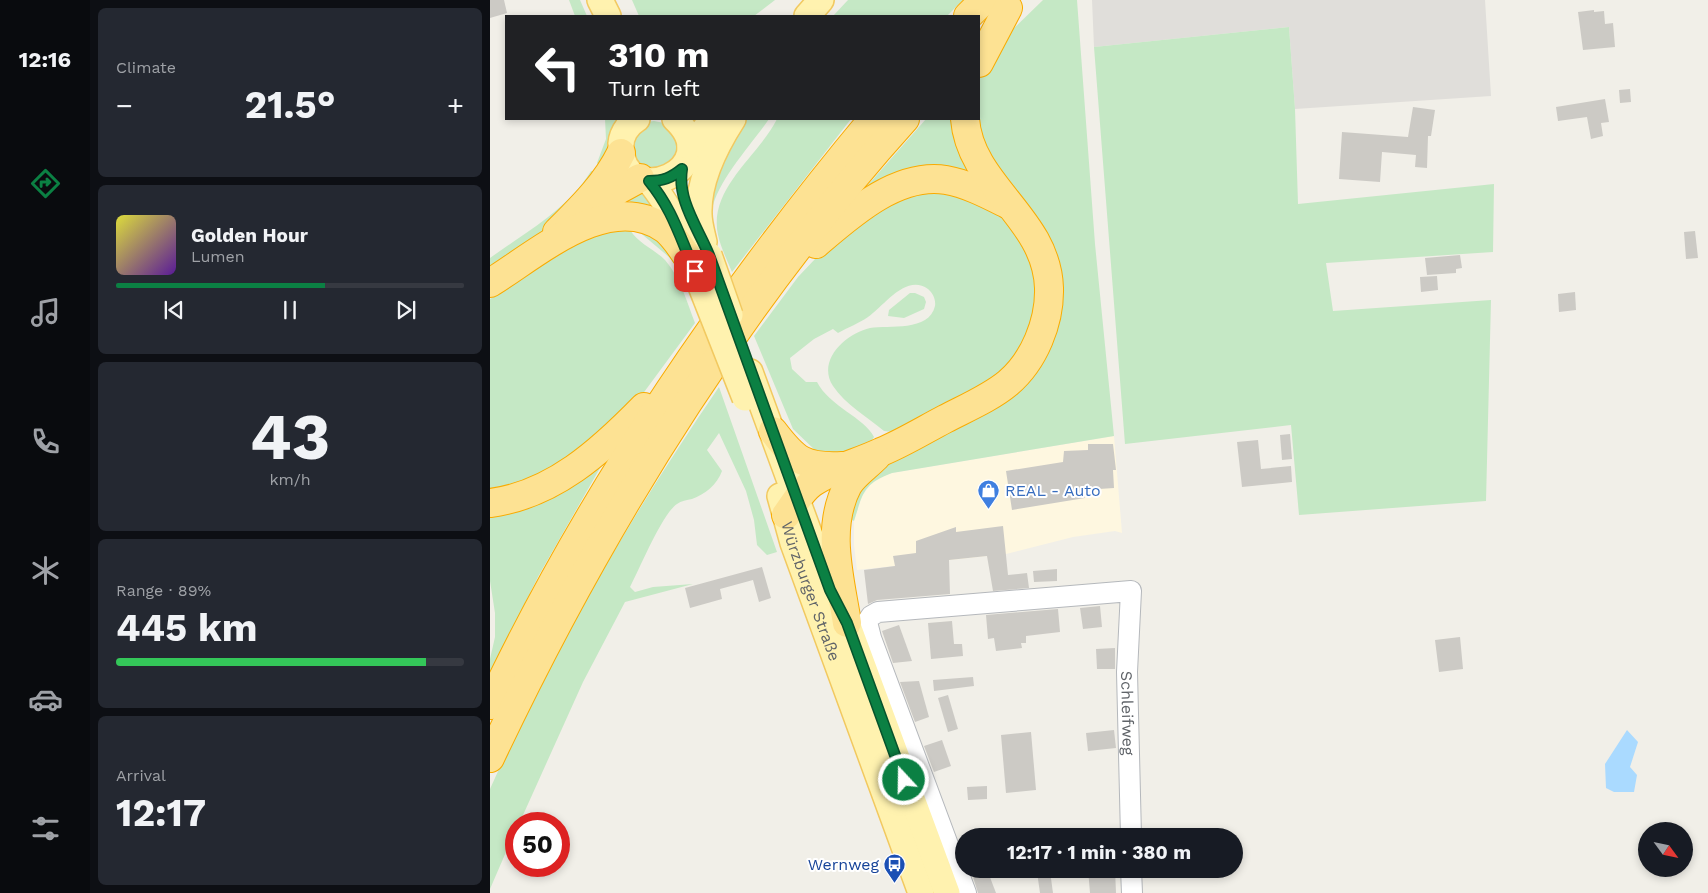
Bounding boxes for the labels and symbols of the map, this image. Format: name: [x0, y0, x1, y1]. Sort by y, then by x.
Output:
pin: [674, 250, 716, 292]
shop icon: REAL - Auto: [977, 478, 1001, 509]
place label: REAL - Auto: [1005, 481, 1101, 500]
street label: Würzburger Straße: [778, 519, 845, 663]
street label: Schleifweg: [1117, 671, 1139, 756]
position arrow: [877, 753, 929, 805]
speed limit sign: 50: [505, 812, 570, 877]
north arrow: [1638, 822, 1692, 878]
bus stop icon: Wernweg: [883, 852, 907, 883]
place label: Wernweg: [808, 855, 879, 874]

